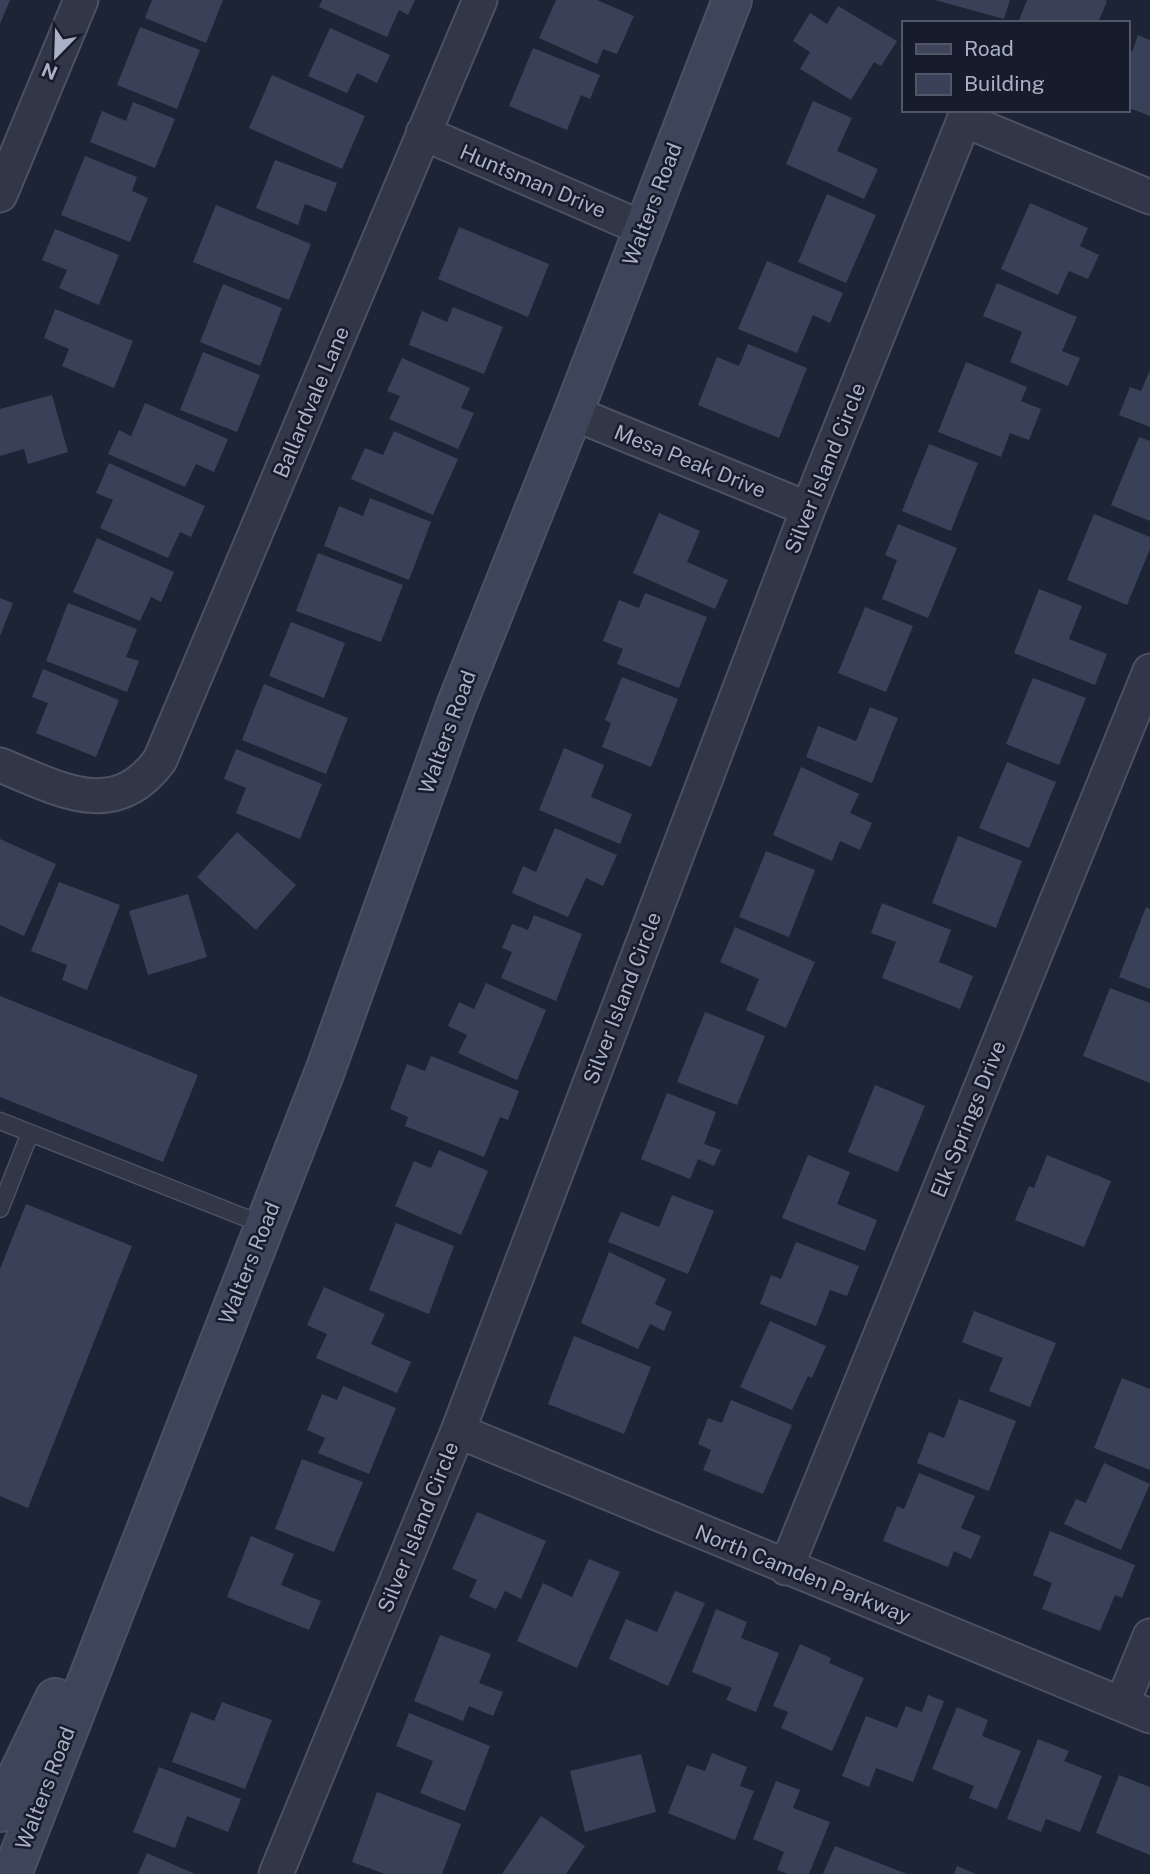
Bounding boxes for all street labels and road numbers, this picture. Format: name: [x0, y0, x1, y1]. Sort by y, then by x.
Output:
street label: Huntsman Drive: [456, 139, 610, 223]
street label: Walters Road: [617, 139, 687, 269]
street label: Ballardvale Lane: [268, 322, 354, 482]
street label: Silver Island Circle: [779, 379, 871, 557]
street label: Mesa Peak Drive: [611, 419, 769, 503]
street label: Walters Road: [413, 667, 481, 797]
street label: Silver Island Circle: [578, 909, 666, 1087]
street label: Elk Springs Drive: [925, 1037, 1011, 1201]
street label: Walters Road: [213, 1198, 285, 1328]
street label: Silver Island Circle: [372, 1438, 464, 1616]
street label: North Camden Parkway: [692, 1519, 914, 1629]
street label: Walters Road: [10, 1723, 80, 1853]

